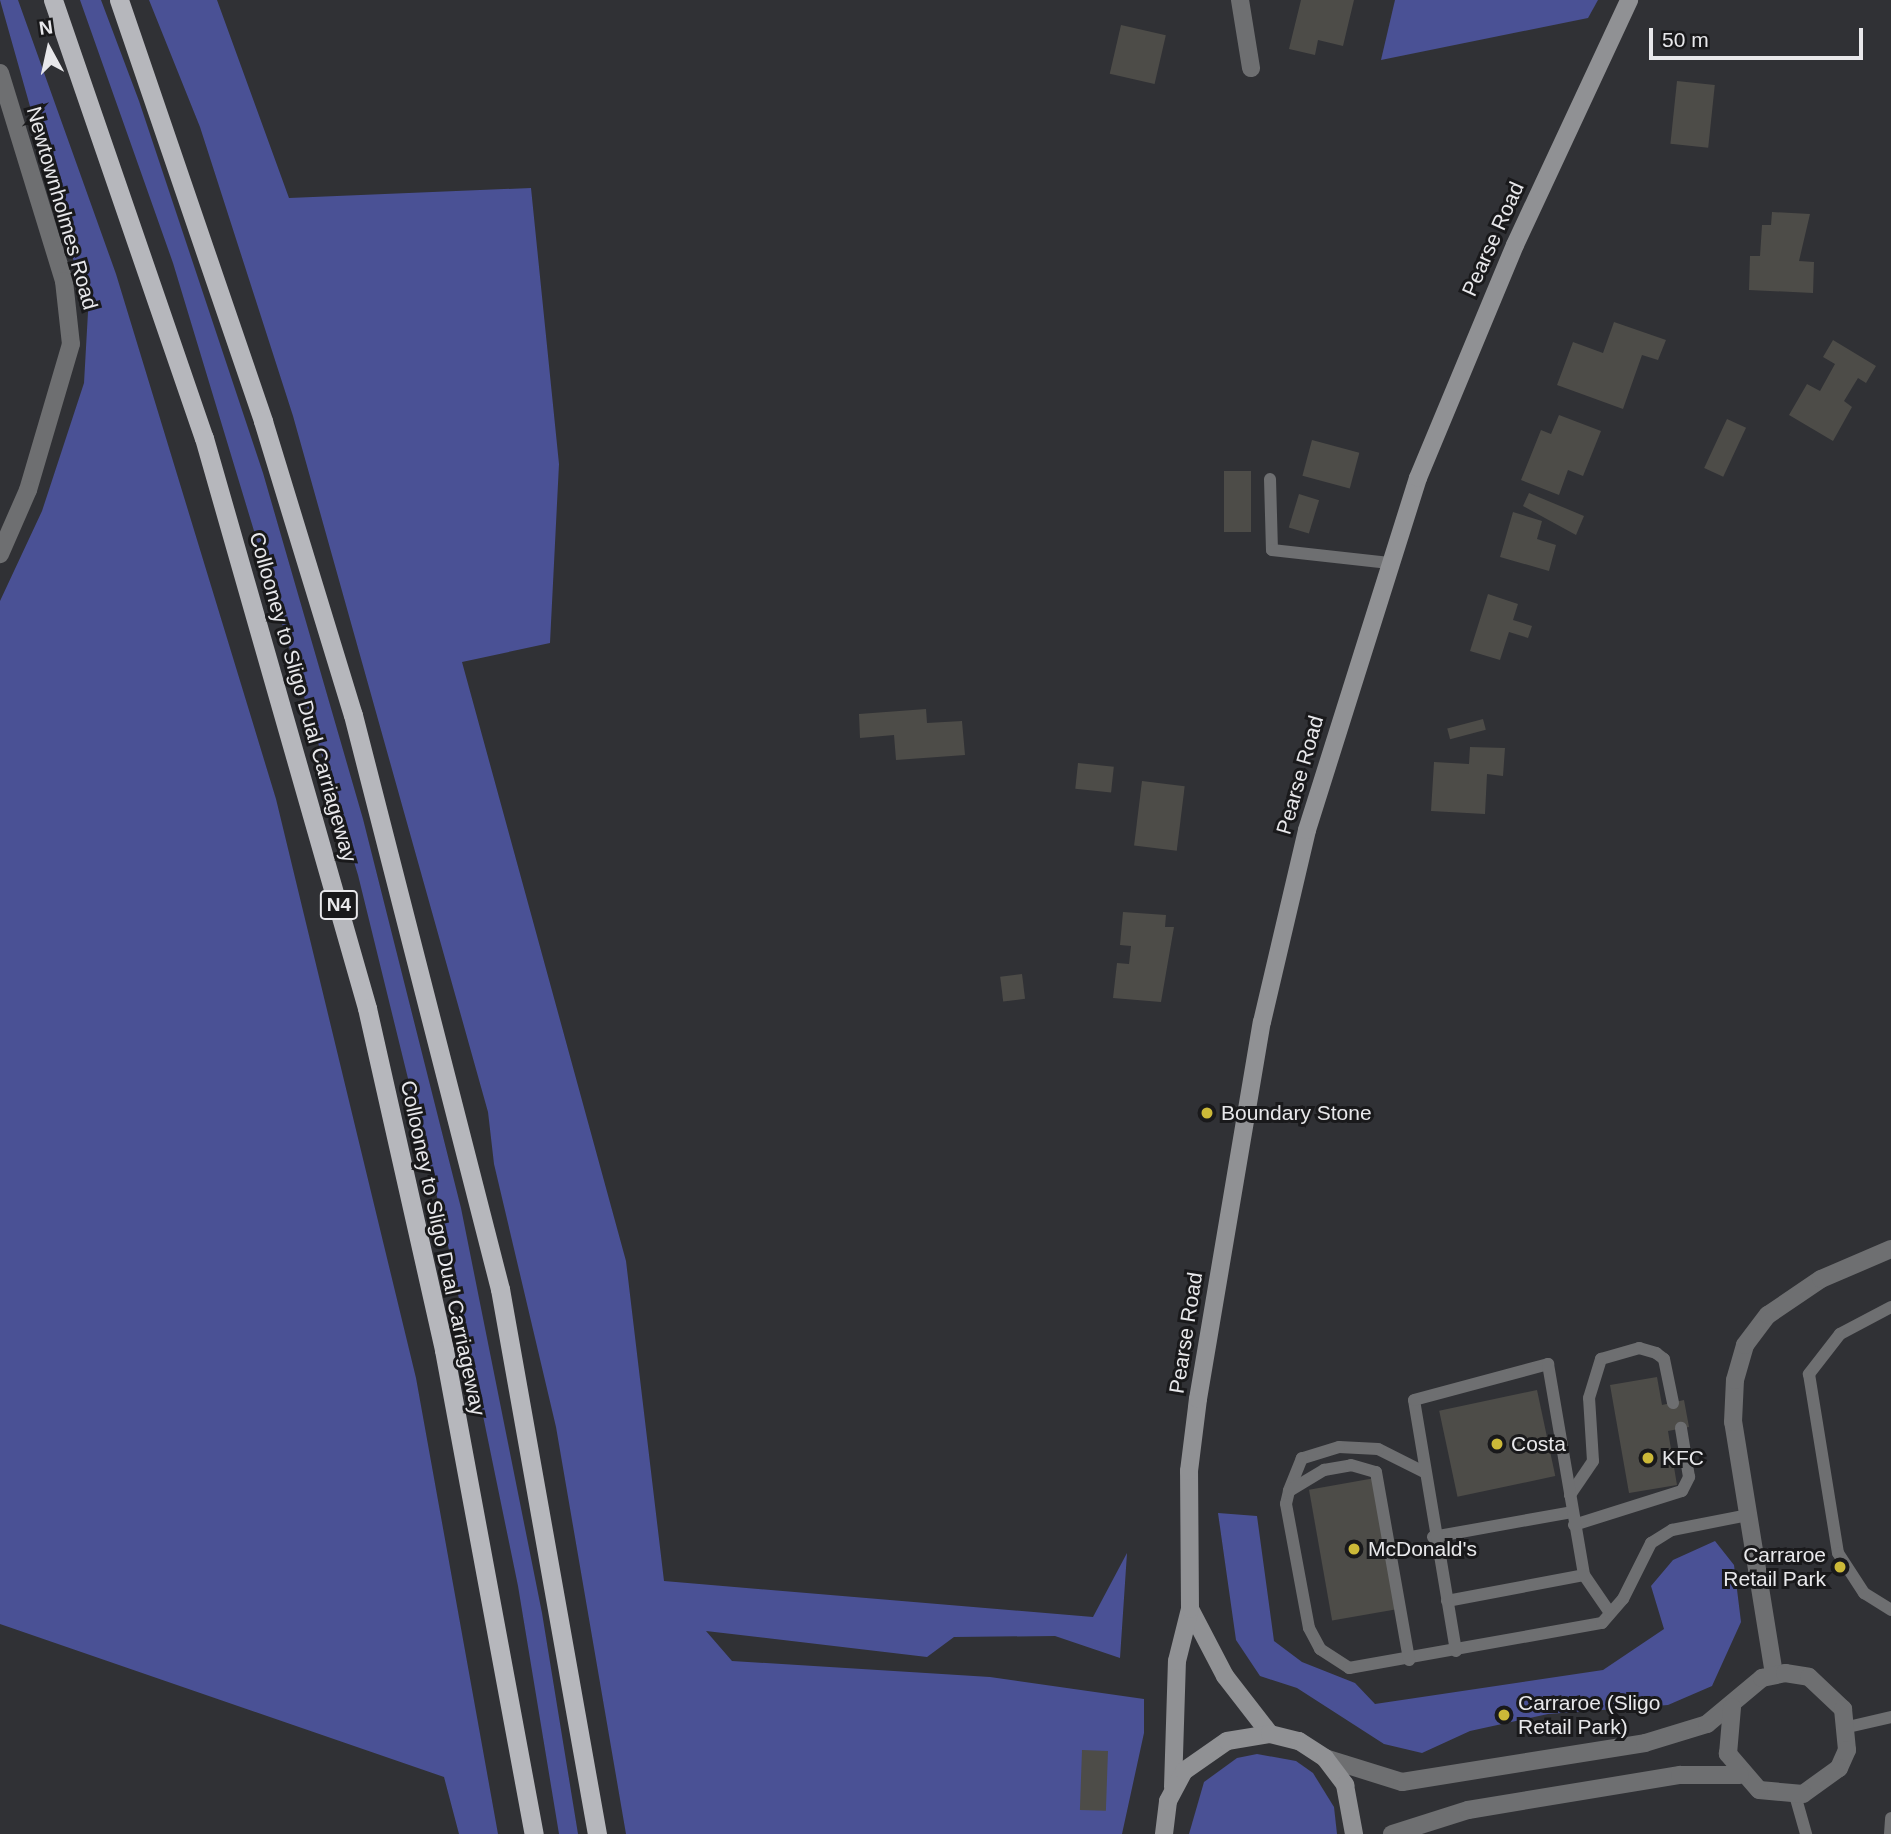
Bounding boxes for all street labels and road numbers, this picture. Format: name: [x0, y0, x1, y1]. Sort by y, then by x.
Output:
street label: Newtownholmes Road: [21, 104, 103, 312]
street label: Pearse Road: [1457, 178, 1529, 300]
street label: Collooney to Sligo Dual Carriageway: [244, 529, 362, 865]
street label: Pearse Road: [1271, 713, 1329, 837]
road number: N4: [320, 890, 358, 920]
street label: Collooney to Sligo Dual Carriageway: [395, 1078, 491, 1418]
street label: Pearse Road: [1164, 1270, 1208, 1396]

